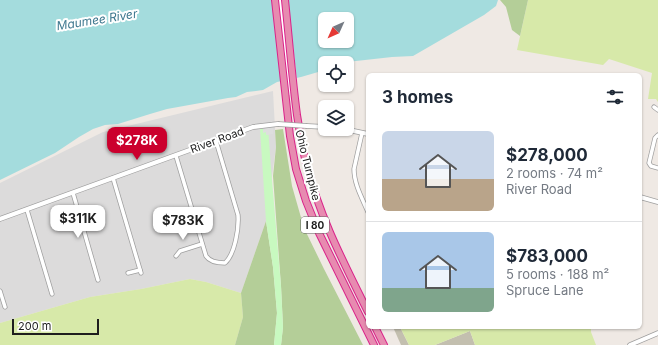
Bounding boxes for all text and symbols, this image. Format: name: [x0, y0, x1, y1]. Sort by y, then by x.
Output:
water label: Maumee River: [55, 6, 139, 33]
north arrow: [318, 12, 354, 48]
map controls: [318, 12, 354, 136]
button: locate: [318, 56, 354, 92]
icon: filters: [604, 86, 626, 108]
text: 3 homes: [382, 87, 453, 107]
button: layers: [318, 100, 354, 136]
street label: River Road: [188, 124, 246, 156]
pin: $278K: [109, 127, 165, 161]
street label: Ohio Turnpike: [292, 128, 324, 202]
text: $278K: [116, 132, 158, 148]
text: $278,000: [506, 145, 588, 165]
icon: home: [414, 147, 462, 195]
text: 2 rooms · 74 m²: [506, 165, 603, 181]
text: River Road: [506, 181, 572, 197]
pin: $311K: [50, 205, 106, 239]
pin: $783K: [155, 207, 211, 241]
text: $311K: [59, 210, 97, 226]
text: $783K: [162, 212, 204, 228]
road number: I 80: [301, 217, 329, 233]
text: $783,000: [506, 246, 588, 266]
icon: home: [414, 248, 462, 296]
text: 5 rooms · 188 m²: [506, 266, 609, 282]
text: Spruce Lane: [506, 282, 583, 298]
scale bar: [12, 317, 99, 336]
text: 200 m: [18, 319, 51, 333]

